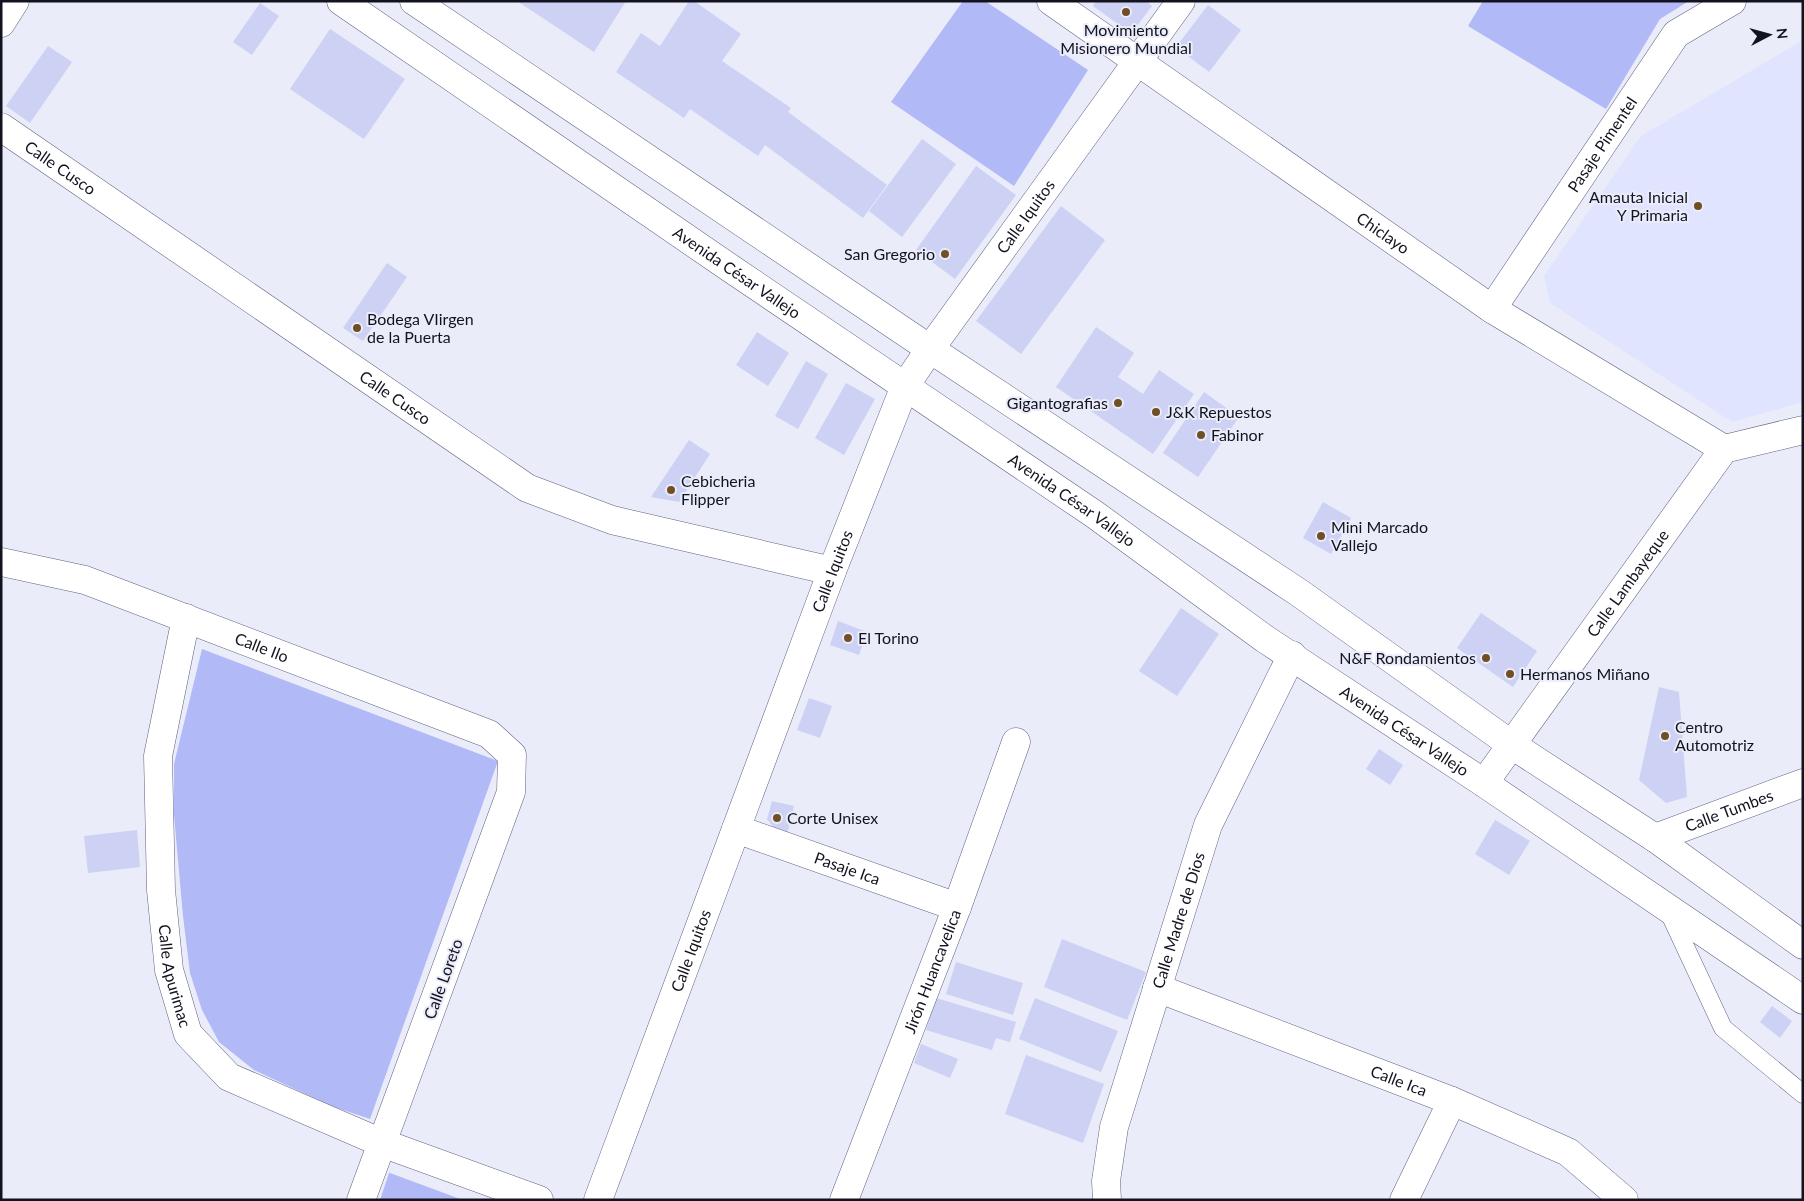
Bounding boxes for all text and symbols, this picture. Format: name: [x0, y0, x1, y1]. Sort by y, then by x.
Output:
marker: Movimiento Misionero Mundial: [1120, 6, 1132, 18]
north arrow: [1744, 10, 1794, 60]
place label: Movimiento Misionero Mundial: [1060, 20, 1192, 57]
text: N: [1773, 27, 1791, 40]
street label: Pasaje Pimentel: [1563, 93, 1640, 195]
street label: Calle Cusco: [22, 136, 100, 198]
street label: Calle Iquitos: [992, 176, 1058, 257]
place label: Amauta Inicial Y Primaria: [1589, 187, 1688, 224]
marker: Amauta Inicial Y Primaria: [1692, 200, 1704, 212]
street label: Chiclayo: [1353, 208, 1413, 257]
street label: Avenida César Vallejo: [670, 222, 805, 322]
place label: San Gregorio: [844, 244, 935, 263]
marker: San Gregorio: [939, 248, 951, 260]
place label: Bodega VIirgen de la Puerta: [367, 309, 474, 346]
marker: Bodega VIirgen de la Puerta: [351, 322, 363, 334]
street label: Calle Cusco: [356, 366, 434, 428]
place label: Gigantografias: [1007, 393, 1108, 412]
marker: Gigantografias: [1112, 397, 1124, 409]
place label: J&K Repuestos: [1166, 402, 1272, 421]
marker: J&K Repuestos: [1150, 406, 1162, 418]
place label: Fabinor: [1211, 425, 1264, 444]
marker: Fabinor: [1195, 429, 1207, 441]
street label: Avenida César Vallejo: [1005, 449, 1139, 550]
place label: Cebicheria Flipper: [681, 471, 755, 508]
marker: Cebicheria Flipper: [665, 484, 677, 496]
place label: Mini Marcado Vallejo: [1331, 517, 1428, 554]
street label: Calle Lambayeque: [1582, 526, 1672, 640]
street label: Calle Iquitos: [808, 527, 856, 615]
marker: Mini Marcado Vallejo: [1315, 530, 1327, 542]
street label: Calle Ilo: [232, 628, 291, 666]
place label: El Torino: [858, 628, 919, 647]
marker: El Torino: [842, 632, 854, 644]
place label: N&F Rondamientos: [1339, 648, 1476, 667]
marker: N&F Rondamientos: [1480, 652, 1492, 664]
place label: Hermanos Miñano: [1520, 664, 1650, 683]
marker: Hermanos Miñano: [1504, 668, 1516, 680]
street label: Avenida César Vallejo: [1337, 681, 1473, 779]
place label: Centro Automotriz: [1675, 717, 1754, 754]
marker: Centro Automotriz: [1659, 730, 1671, 742]
street label: Calle Tumbes: [1682, 785, 1776, 835]
place label: Corte Unisex: [787, 808, 878, 827]
marker: Corte Unisex: [771, 812, 783, 824]
street label: Pasaje Ica: [812, 847, 883, 888]
street label: Calle Madre de Dios: [1148, 850, 1208, 991]
street label: Calle Iquitos: [666, 907, 714, 994]
street label: Jirón Huancavelica: [899, 907, 964, 1036]
street label: Calle Apurimac: [155, 923, 196, 1030]
street label: Calle Loreto: [419, 936, 466, 1022]
street label: Calle Ica: [1368, 1061, 1430, 1100]

